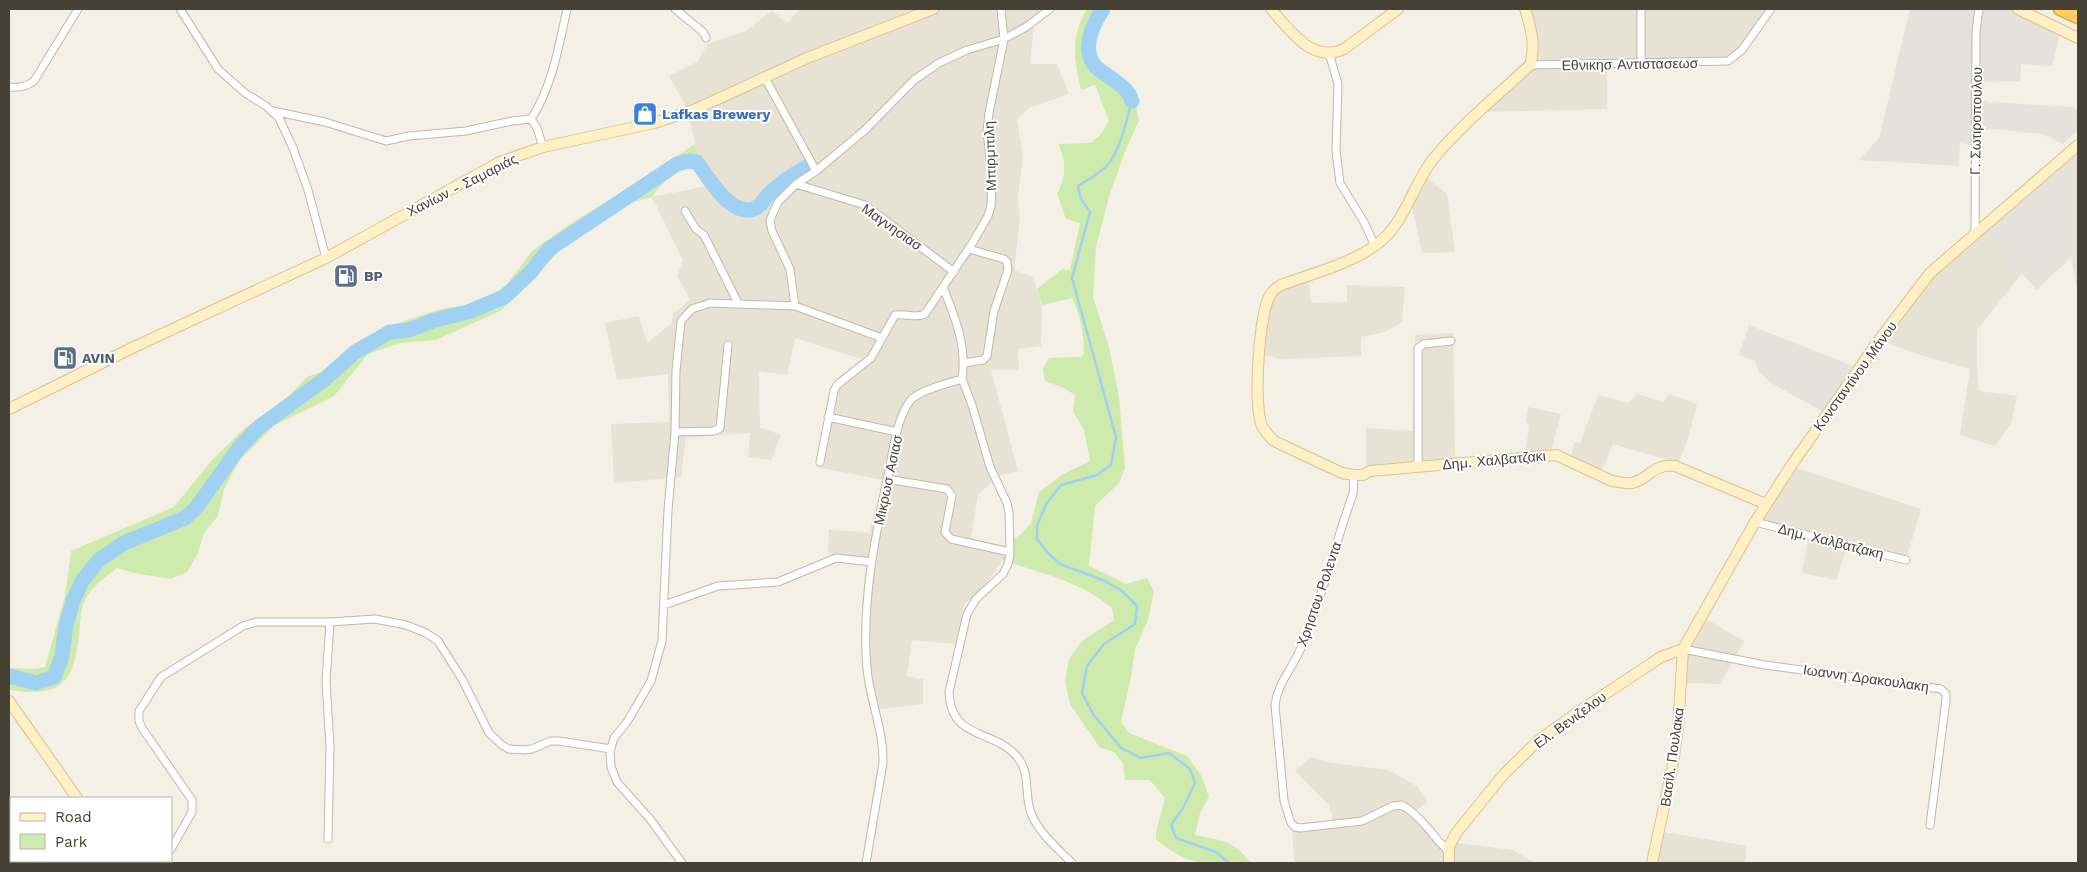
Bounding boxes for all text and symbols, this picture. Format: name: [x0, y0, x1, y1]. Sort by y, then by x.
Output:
street label: Εθνικησ Αντιστασεωσ: [1562, 55, 1699, 73]
street label: Γ. Σωτιροπουλου: [1967, 67, 1985, 175]
shop icon: Lafkas Brewery: [632, 101, 658, 127]
place label: Lafkas Brewery: [662, 106, 770, 122]
street label: Μπιρμπιλη: [981, 121, 999, 191]
street label: Χανίων - Σαμαριάς: [404, 150, 520, 220]
street label: Μαγνησιασ: [859, 200, 926, 254]
fuel station icon: BP: [333, 263, 359, 289]
place label: BP: [364, 268, 383, 284]
street label: Κονσταντίνου Μάνου: [1810, 318, 1900, 434]
fuel station icon: AVIN: [52, 345, 78, 371]
place label: AVIN: [82, 350, 115, 366]
street label: Μικρωσ Ασιασ: [871, 433, 905, 527]
street label: Δημ. Χαλβατζακι: [1442, 448, 1546, 472]
street label: Δημ. Χαλβατζακη: [1776, 520, 1886, 562]
street label: Χρηστου Ρολεντα: [1294, 539, 1344, 649]
street label: Ιωαννη Δρακουλακη: [1802, 661, 1930, 695]
street label: Ελ. Βενιζελου: [1531, 688, 1609, 752]
street label: Βασίλ. Πουλακα: [1657, 706, 1687, 808]
legend: [10, 797, 172, 862]
text: Road: [55, 808, 92, 826]
text: Park: [55, 833, 88, 851]

